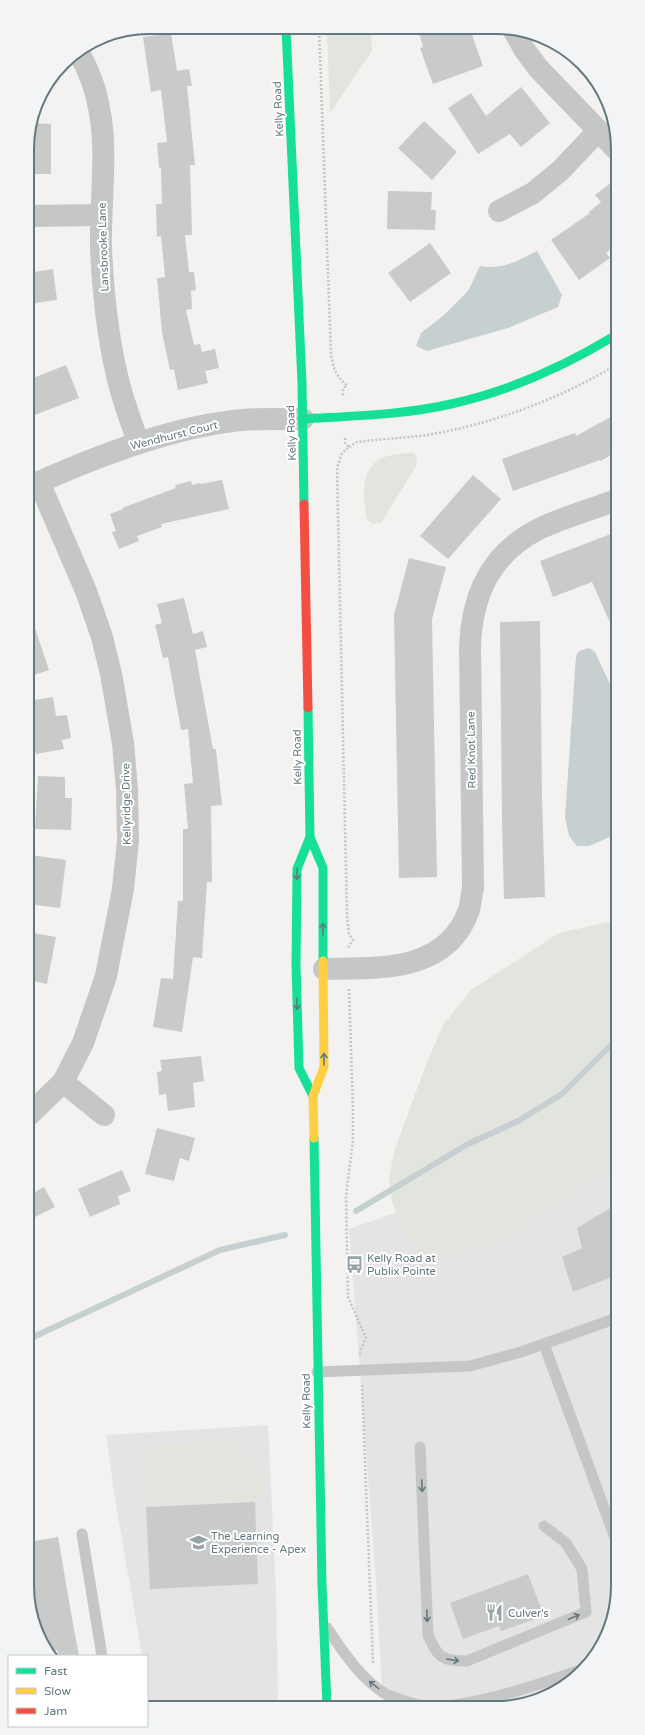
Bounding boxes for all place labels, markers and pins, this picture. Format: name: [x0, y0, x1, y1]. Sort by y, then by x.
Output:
place label: Kelly Road at Publix Pointe: [367, 1252, 436, 1278]
bus stop icon: Kelly Road at Publix Pointe: [344, 1254, 364, 1274]
place label: The Learning Experience - Apex: [211, 1530, 307, 1556]
school or university icon: The Learning Experience - Apex: [188, 1532, 208, 1552]
restaurant icon: Culver's: [485, 1603, 505, 1623]
place label: Culver's: [508, 1607, 549, 1620]

